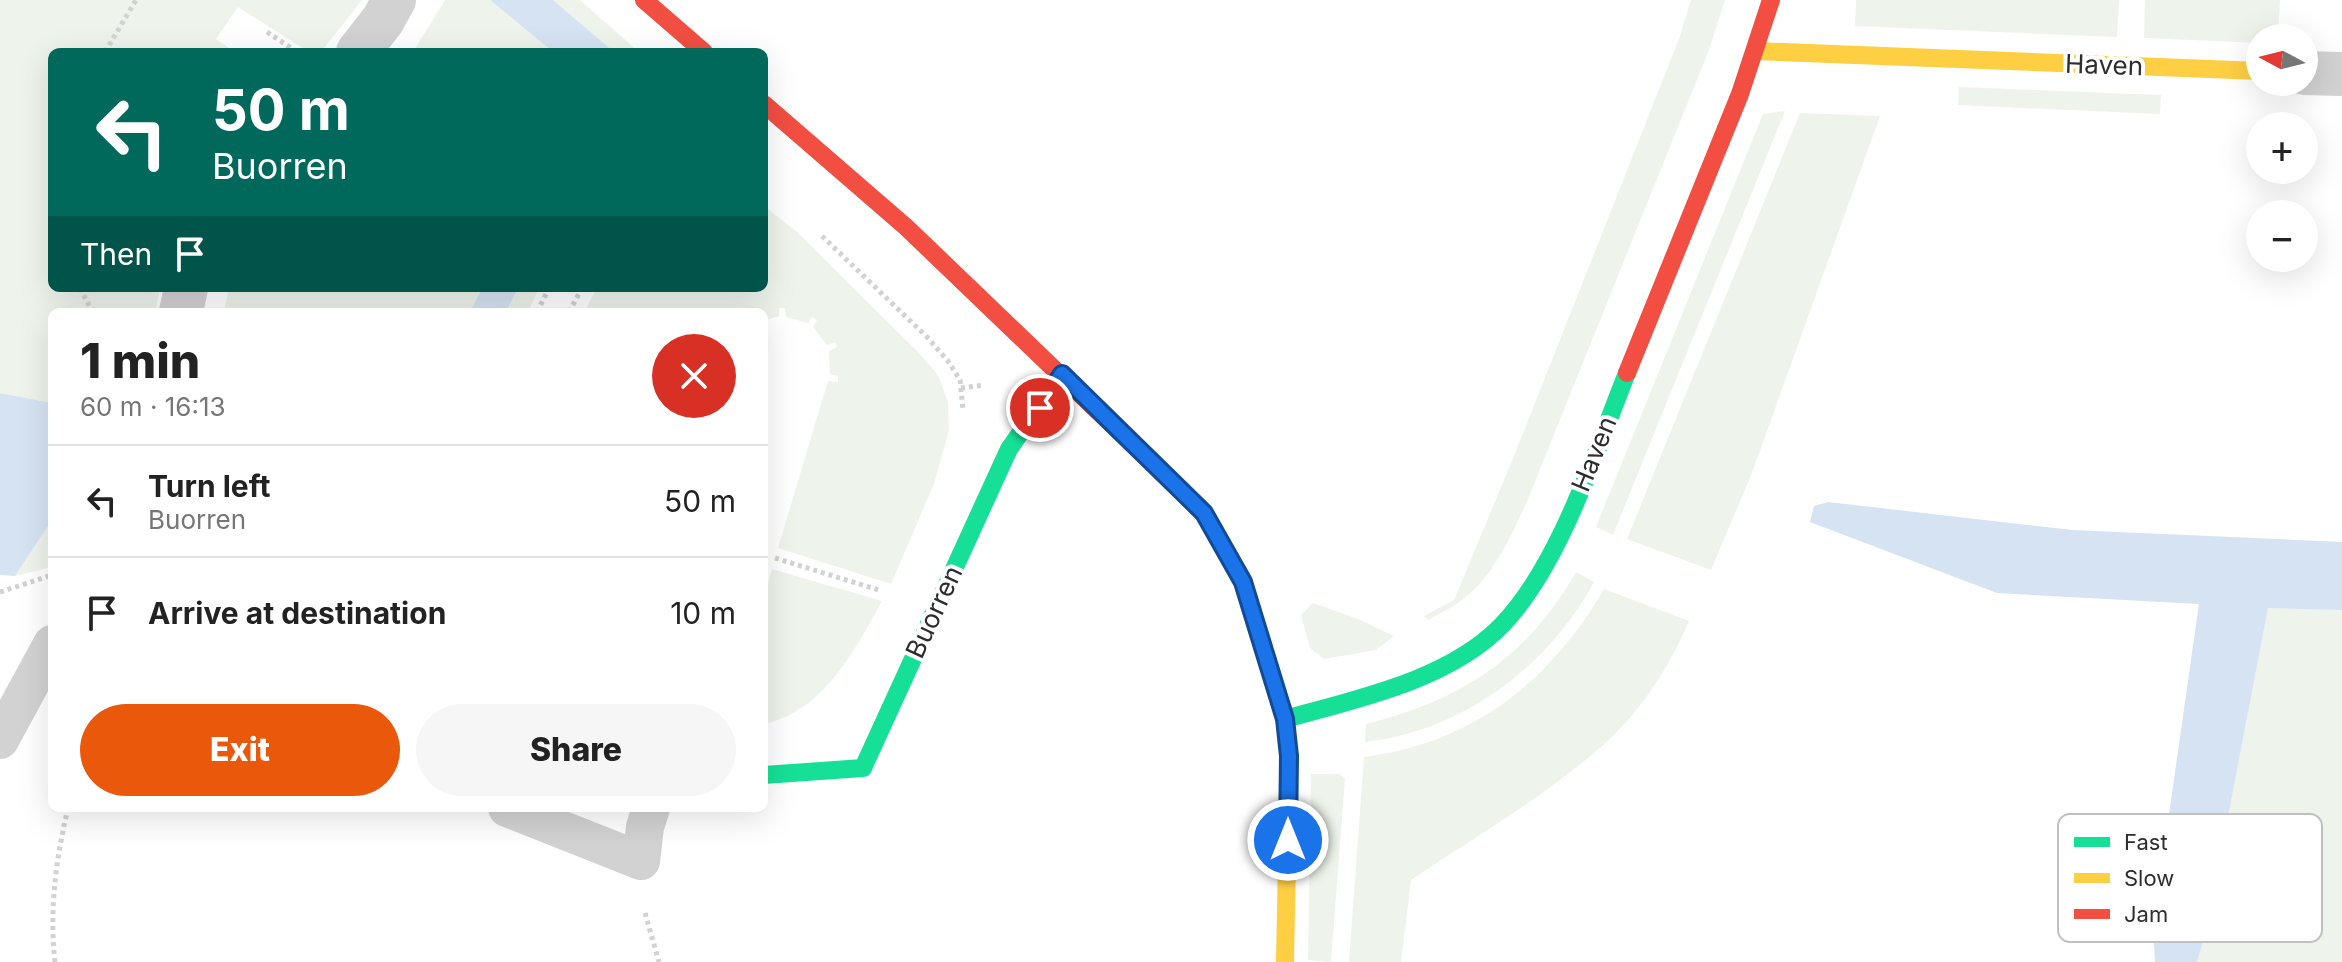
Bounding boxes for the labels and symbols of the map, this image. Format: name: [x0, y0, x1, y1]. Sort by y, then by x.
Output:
north arrow: [2246, 24, 2318, 96]
street label: Haven: [2064, 48, 2144, 81]
pin: [1006, 374, 1074, 442]
street label: Haven: [1565, 412, 1623, 496]
street label: Buorren: [899, 561, 968, 663]
position arrow: [1246, 798, 1330, 882]
legend: [2058, 814, 2322, 942]
text: Fast: [2124, 829, 2168, 855]
text: Slow: [2124, 865, 2174, 891]
text: Jam: [2124, 901, 2168, 927]

